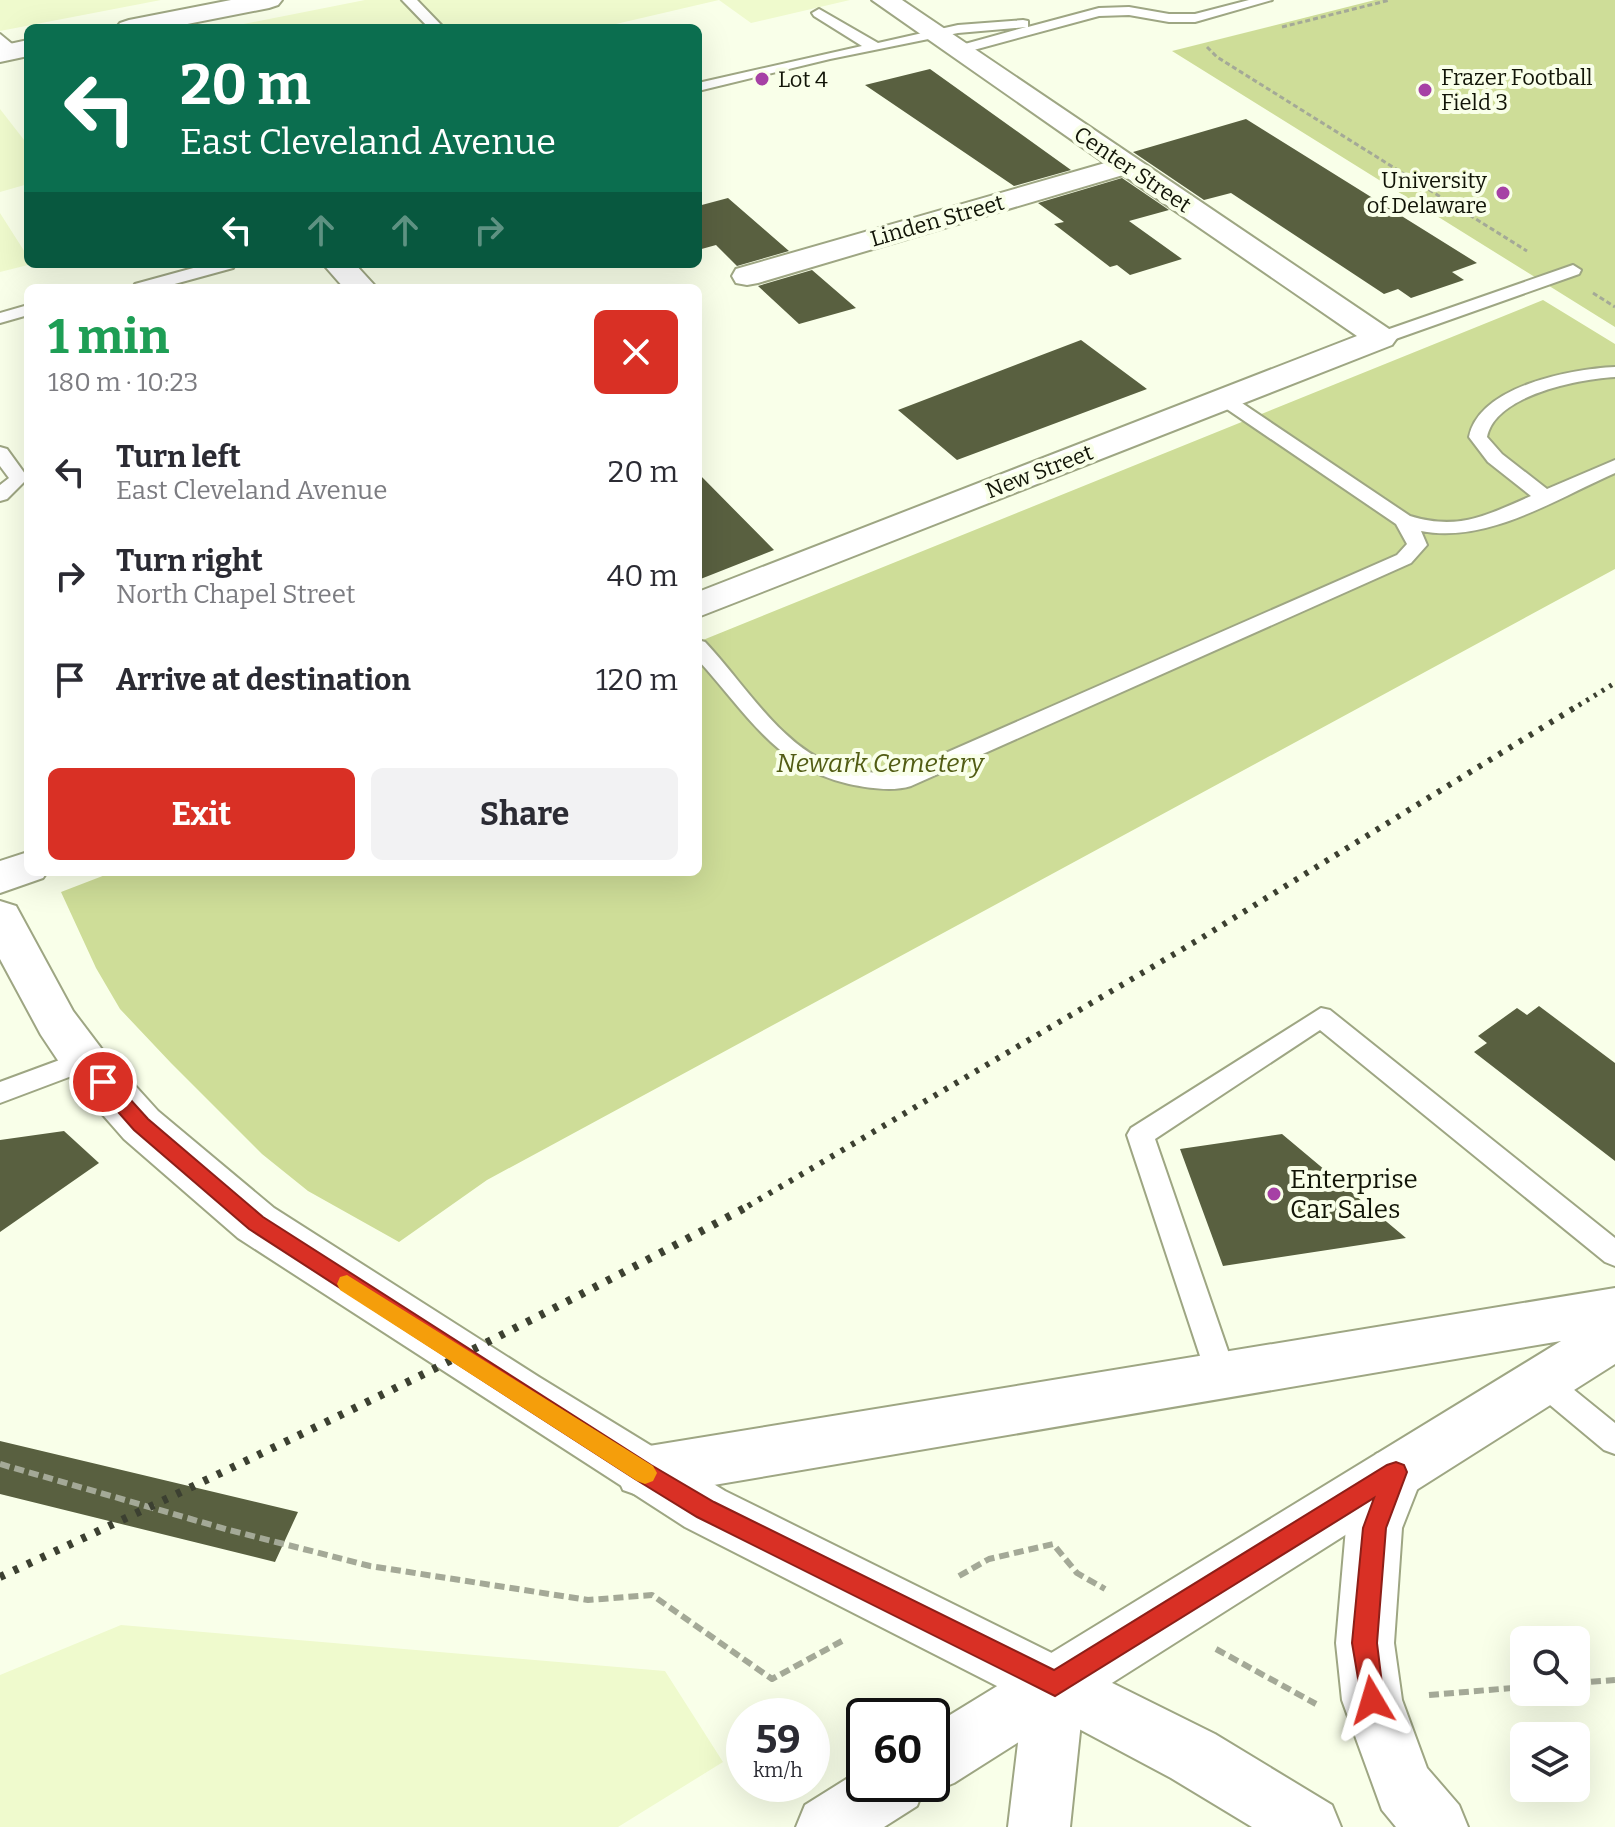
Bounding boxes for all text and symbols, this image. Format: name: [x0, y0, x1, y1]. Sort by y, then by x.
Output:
text: 20 m: [180, 52, 311, 119]
icon: left: [48, 56, 152, 160]
place label: Frazer Football Field 3: [1441, 64, 1593, 116]
place label: Lot 4: [778, 66, 828, 93]
marker: Lot 4: [753, 70, 771, 88]
marker: Frazer Football Field 3: [1416, 81, 1434, 99]
text: East Cleveland Avenue: [180, 120, 556, 164]
street label: Center Street: [1069, 120, 1196, 219]
place label: University of Delaware: [1367, 167, 1487, 219]
marker: University of Delaware: [1494, 184, 1512, 202]
street label: Linden Street: [867, 189, 1007, 252]
icon: left: [215, 208, 259, 252]
icon: ahead: [299, 208, 343, 252]
icon: ahead: [383, 208, 427, 252]
icon: right: [467, 208, 511, 252]
text: 1 min: [48, 308, 169, 366]
button: close: [594, 310, 678, 394]
text: 180 m · 10:23: [48, 367, 198, 398]
text: Turn left: [116, 439, 241, 475]
street label: New Street: [982, 439, 1097, 504]
icon: left: [48, 450, 92, 494]
text: 20 m: [608, 454, 678, 490]
text: East Cleveland Avenue: [116, 475, 387, 506]
text: Turn right: [116, 543, 263, 579]
icon: right: [48, 554, 92, 598]
text: 40 m: [607, 558, 678, 594]
text: North Chapel Street: [116, 579, 355, 610]
icon: arrive: [48, 658, 92, 702]
text: Arrive at destination: [116, 662, 411, 698]
text: 120 m: [596, 662, 678, 698]
park label: Newark Cemetery: [776, 748, 985, 779]
button: Exit: [48, 768, 355, 860]
button: Share: [371, 768, 678, 860]
pin: [69, 1048, 137, 1116]
icon: arrive: [81, 1060, 125, 1104]
place label: Enterprise Car Sales: [1290, 1164, 1418, 1225]
marker: Enterprise Car Sales: [1265, 1185, 1283, 1203]
map controls: [1510, 1626, 1590, 1802]
button: search: [1510, 1626, 1590, 1706]
position arrow: [1330, 1658, 1414, 1742]
speed limit sign: 60: [846, 1698, 950, 1802]
text: 59: [755, 1716, 801, 1764]
button: layers: [1510, 1722, 1590, 1802]
text: km/h: [753, 1758, 803, 1782]

